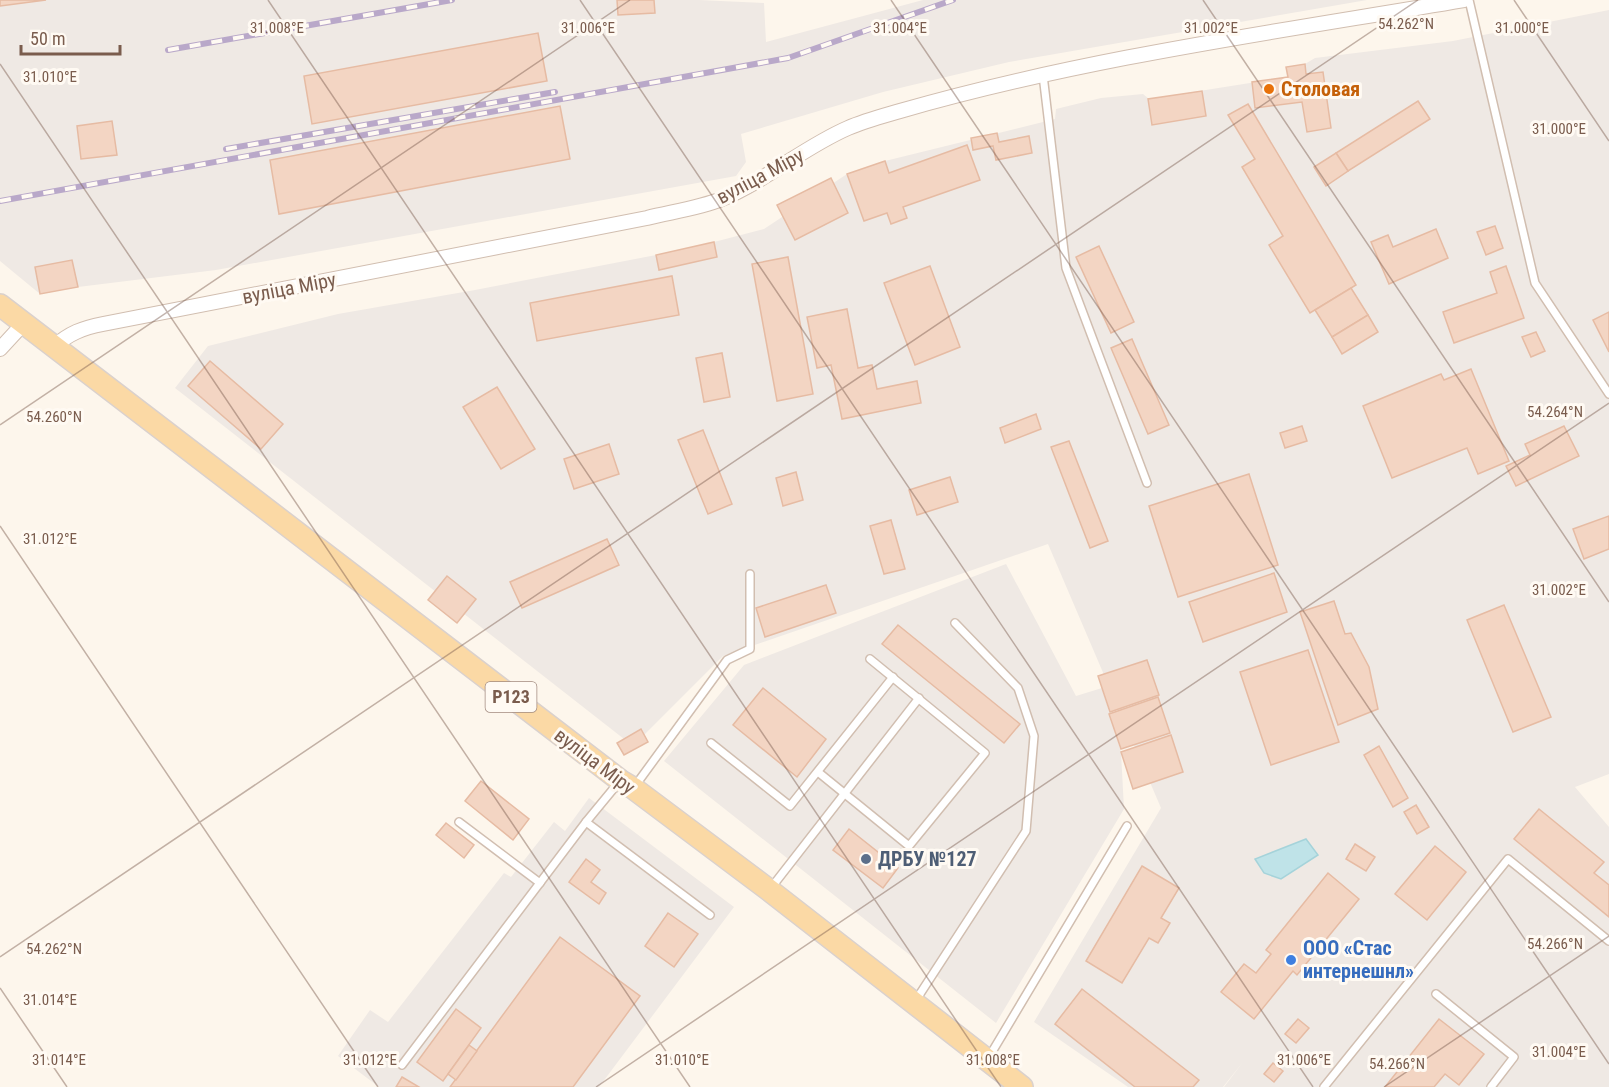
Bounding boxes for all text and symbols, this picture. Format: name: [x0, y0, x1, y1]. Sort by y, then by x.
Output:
text: 54.262°N: [1378, 15, 1434, 33]
scale bar: [21, 18, 120, 56]
text: 31.008°E: [250, 19, 304, 37]
text: 31.006°E: [561, 19, 615, 37]
text: 31.004°E: [873, 19, 927, 37]
text: 31.002°E: [1184, 19, 1238, 37]
text: 31.000°E: [1495, 19, 1549, 37]
text: 50 m: [30, 28, 65, 49]
text: 31.010°E: [23, 68, 77, 86]
place label: Столовая: [1281, 77, 1360, 101]
marker: Столовая: [1262, 82, 1276, 96]
text: 31.000°E: [1532, 120, 1586, 138]
street label: вуліца Міру: [712, 143, 808, 209]
street label: вуліца Міру: [240, 267, 338, 309]
text: 54.264°N: [1527, 403, 1583, 421]
text: 54.260°N: [26, 408, 82, 426]
text: 31.012°E: [23, 530, 77, 548]
text: 31.002°E: [1532, 581, 1586, 599]
road number: Р123: [486, 682, 536, 712]
street label: вуліца Міру: [550, 723, 640, 799]
place label: ДРБУ №127: [878, 847, 977, 871]
marker: ДРБУ №127: [859, 852, 873, 866]
text: 54.266°N: [1527, 935, 1583, 953]
place label: ООО «Стас интернешнл»: [1303, 936, 1414, 983]
text: 54.262°N: [26, 940, 82, 958]
marker: ООО «Стас интернешнл»: [1284, 953, 1298, 967]
text: 31.014°E: [23, 991, 77, 1009]
text: 31.004°E: [1532, 1043, 1586, 1061]
text: 31.014°E: [32, 1051, 86, 1069]
text: 31.012°E: [343, 1051, 397, 1069]
text: 31.010°E: [655, 1051, 709, 1069]
text: 31.008°E: [966, 1051, 1020, 1069]
text: 31.006°E: [1277, 1051, 1331, 1069]
text: 54.266°N: [1369, 1055, 1425, 1073]

